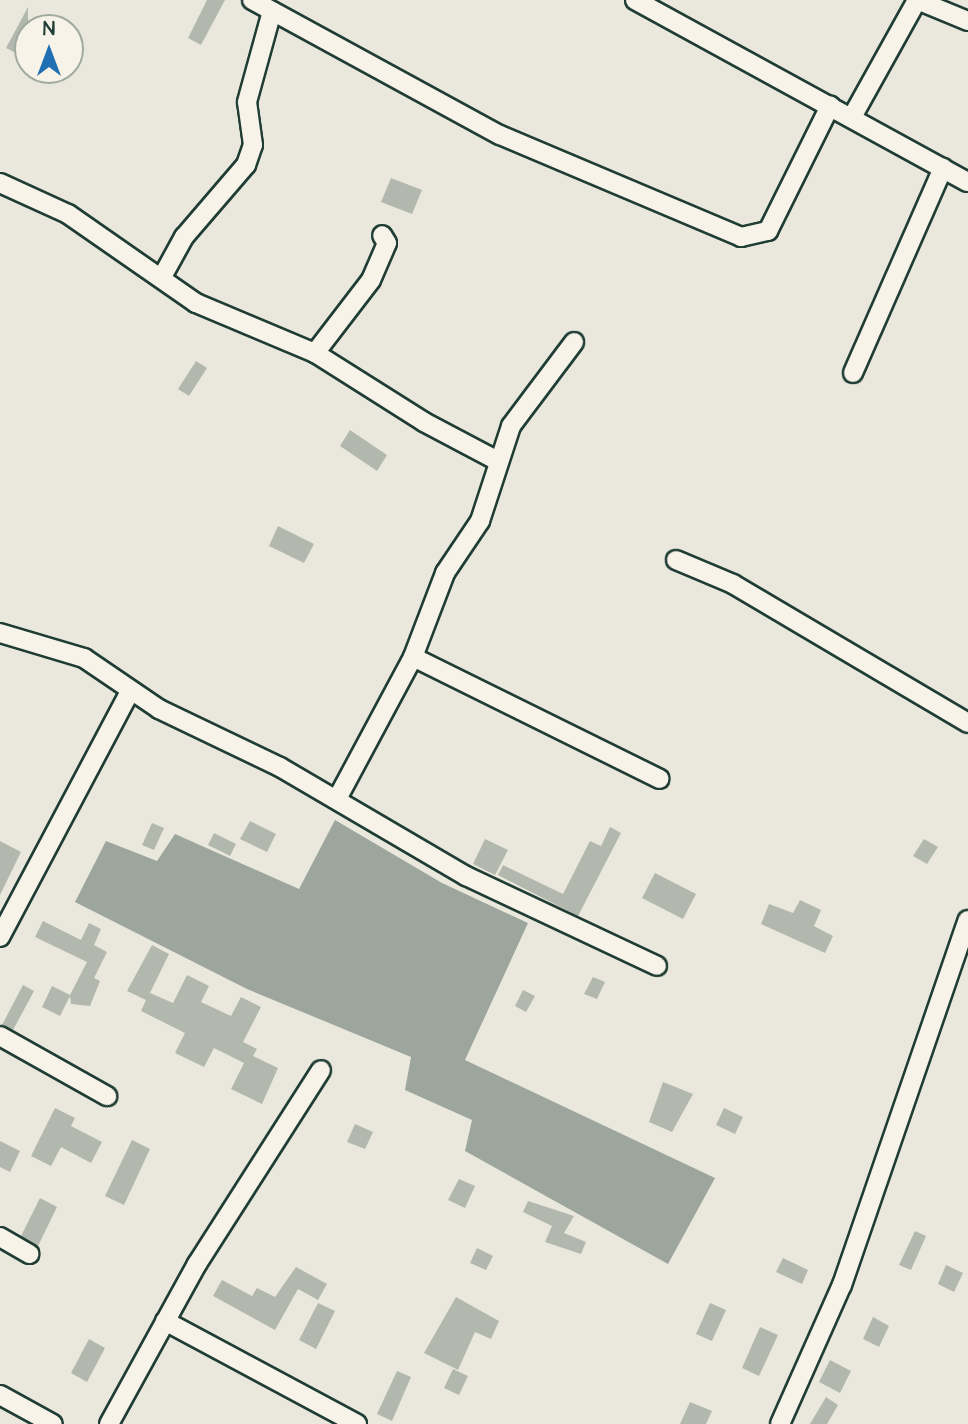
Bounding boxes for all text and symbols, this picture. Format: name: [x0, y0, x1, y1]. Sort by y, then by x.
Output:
north arrow: [14, 14, 84, 84]
text: N: [43, 16, 55, 43]

